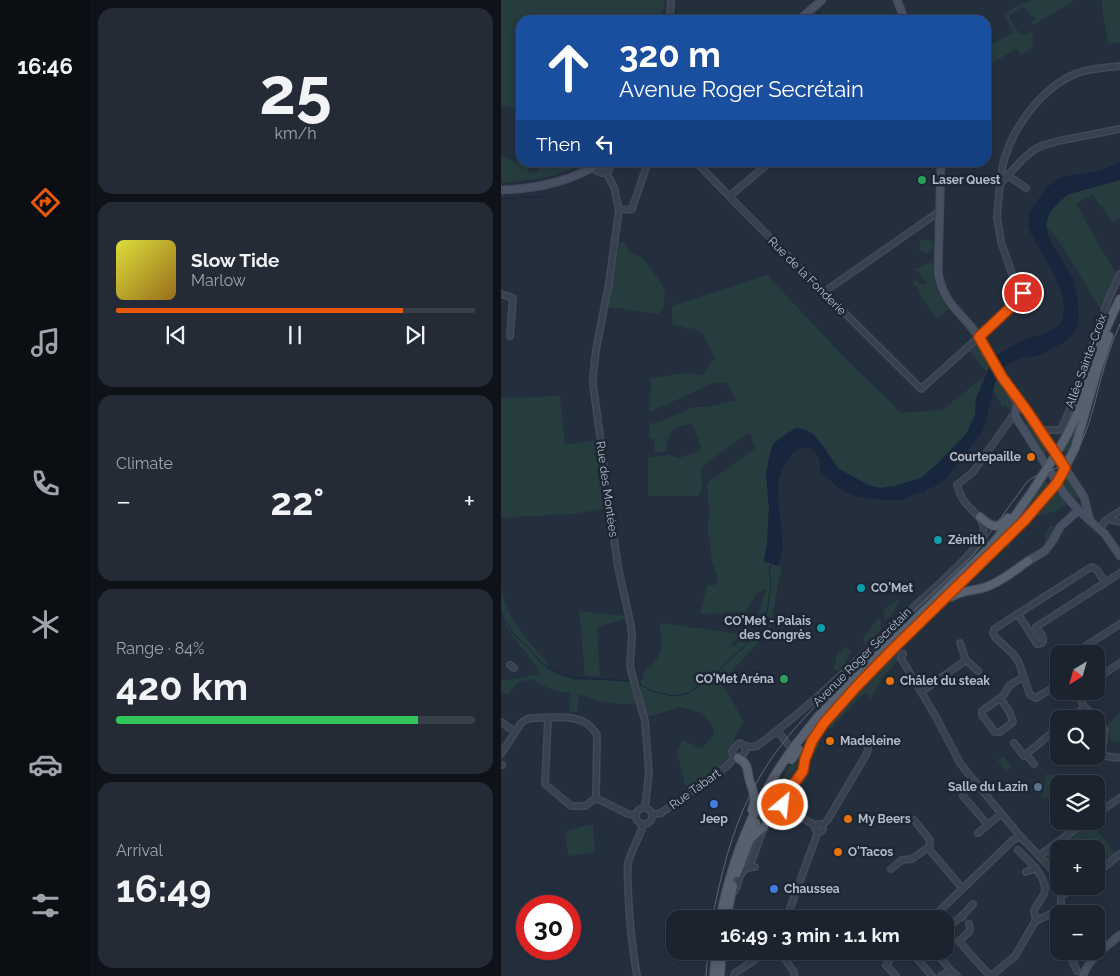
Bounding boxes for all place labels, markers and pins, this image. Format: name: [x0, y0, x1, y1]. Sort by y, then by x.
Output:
place label: Laser Quest: [932, 173, 1001, 187]
marker: Laser Quest: [916, 174, 928, 186]
pin: [1002, 272, 1044, 314]
place label: Courtepaille: [949, 450, 1021, 464]
marker: Courtepaille: [1025, 451, 1037, 463]
place label: Zénith: [948, 533, 985, 547]
marker: Zénith: [932, 534, 944, 546]
place label: CO'Met: [871, 581, 913, 595]
marker: CO'Met: [855, 582, 867, 594]
place label: CO'Met - Palais des Congrès: [724, 614, 811, 642]
marker: CO'Met - Palais des Congrès: [815, 622, 827, 634]
place label: CO'Met Aréna: [696, 672, 774, 686]
marker: CO'Met Aréna: [778, 673, 790, 685]
place label: Châlet du steak: [900, 674, 990, 688]
marker: Châlet du steak: [884, 675, 896, 687]
place label: Madeleine: [840, 734, 901, 748]
marker: Madeleine: [824, 735, 836, 747]
place label: Salle du Lazin: [948, 780, 1028, 794]
marker: Salle du Lazin: [1032, 781, 1044, 793]
marker: Jeep: [708, 798, 720, 810]
place label: Jeep: [700, 812, 728, 826]
place label: My Beers: [858, 812, 911, 826]
marker: My Beers: [842, 813, 854, 825]
place label: O'Tacos: [848, 845, 893, 859]
marker: O'Tacos: [832, 846, 844, 858]
place label: Chaussea: [784, 882, 840, 896]
marker: Chaussea: [768, 883, 780, 895]

